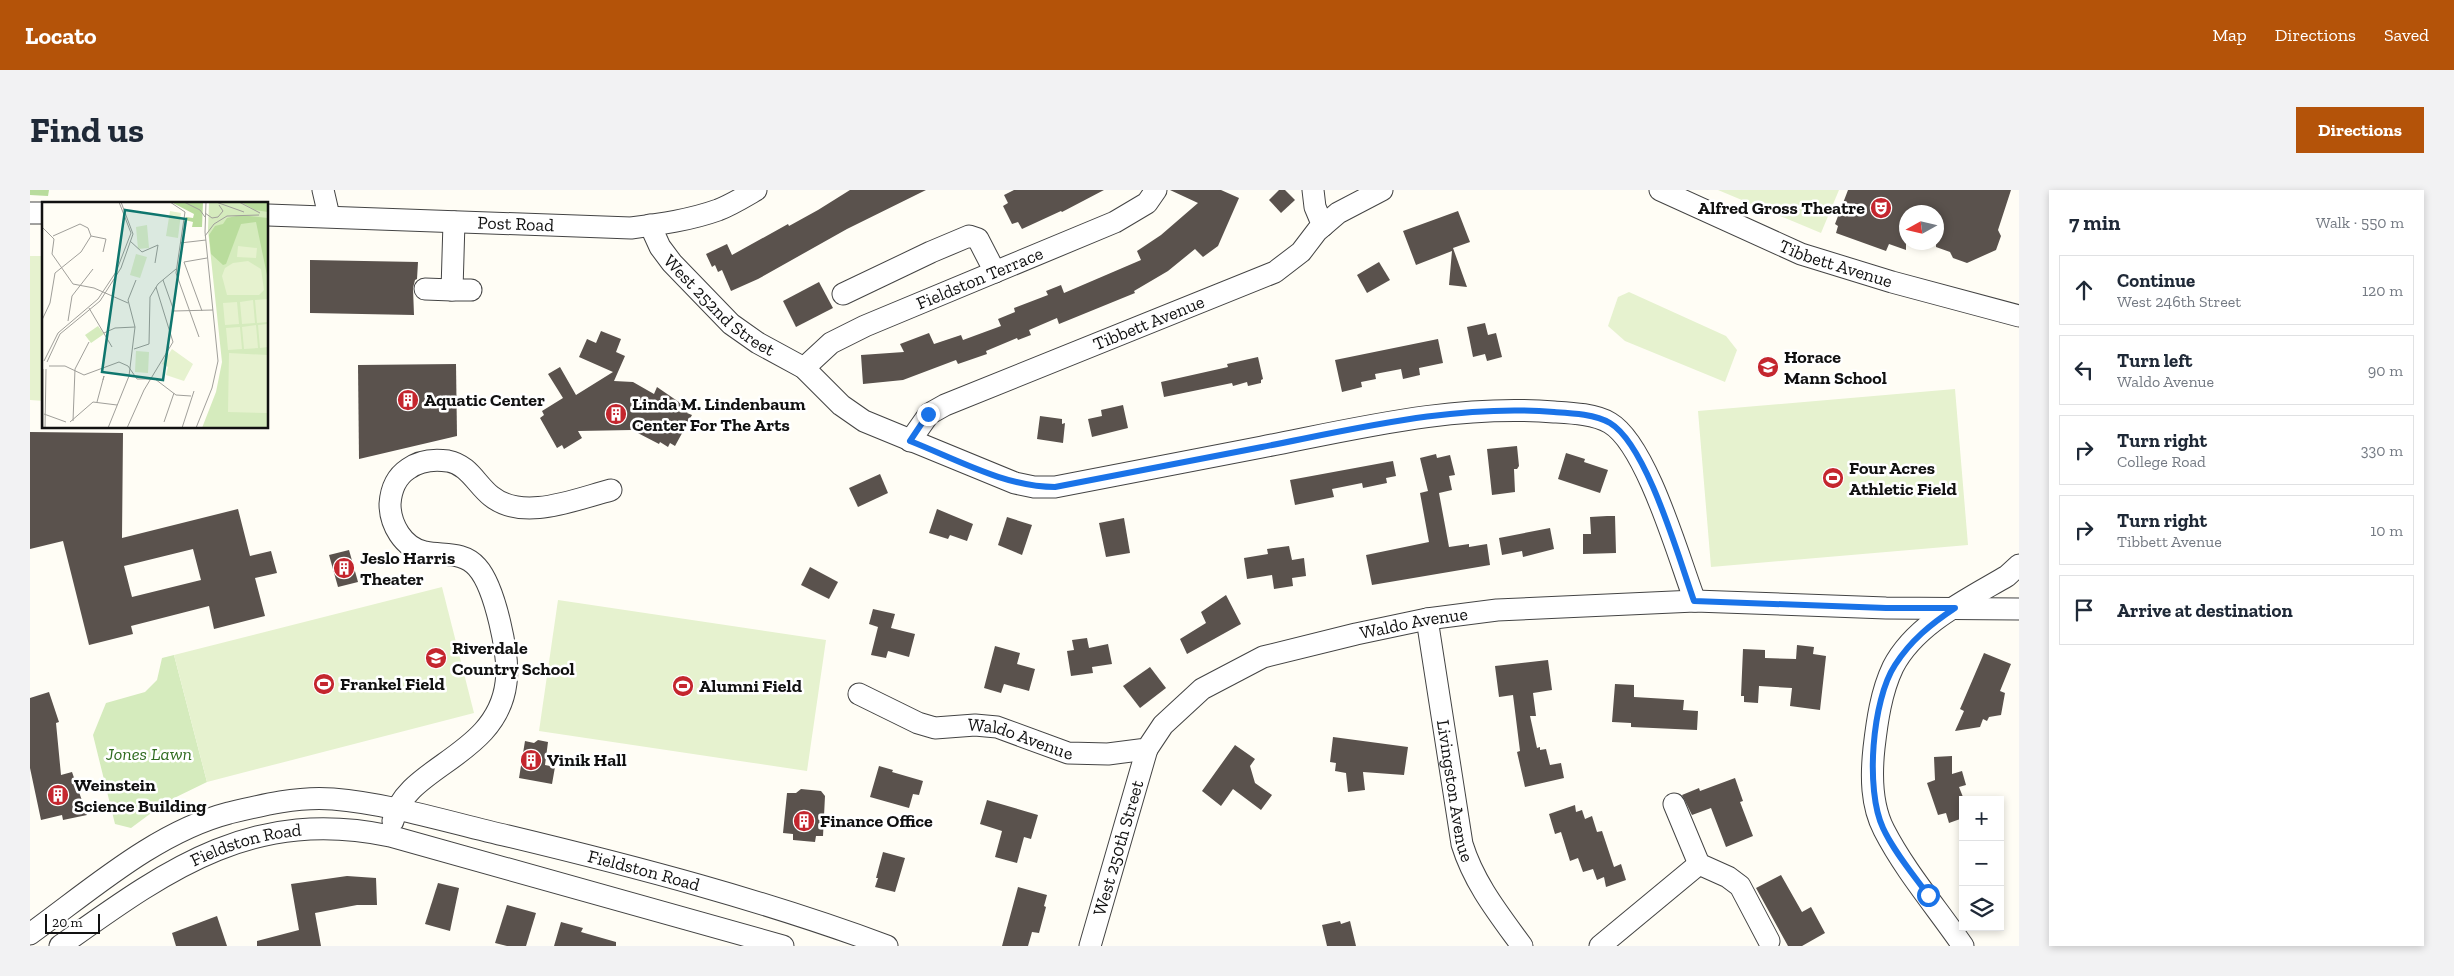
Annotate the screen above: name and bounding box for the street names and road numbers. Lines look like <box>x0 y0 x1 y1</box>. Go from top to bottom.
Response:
street label: Post Road <box>477 212 555 236</box>
street label: Tibbett Avenue <box>1776 235 1895 292</box>
street label: Fieldston Terrace <box>913 242 1046 314</box>
street label: West 252nd Street <box>659 250 779 361</box>
street label: Tibbett Avenue <box>1090 291 1208 355</box>
street label: Waldo Avenue <box>1358 603 1469 644</box>
street label: Waldo Avenue <box>967 713 1073 764</box>
street label: Livingston Avenue <box>1432 718 1478 865</box>
street label: West 250th Street <box>1088 777 1148 918</box>
street label: Fieldston Road <box>187 819 303 871</box>
street label: Fieldston Road <box>586 845 703 896</box>

